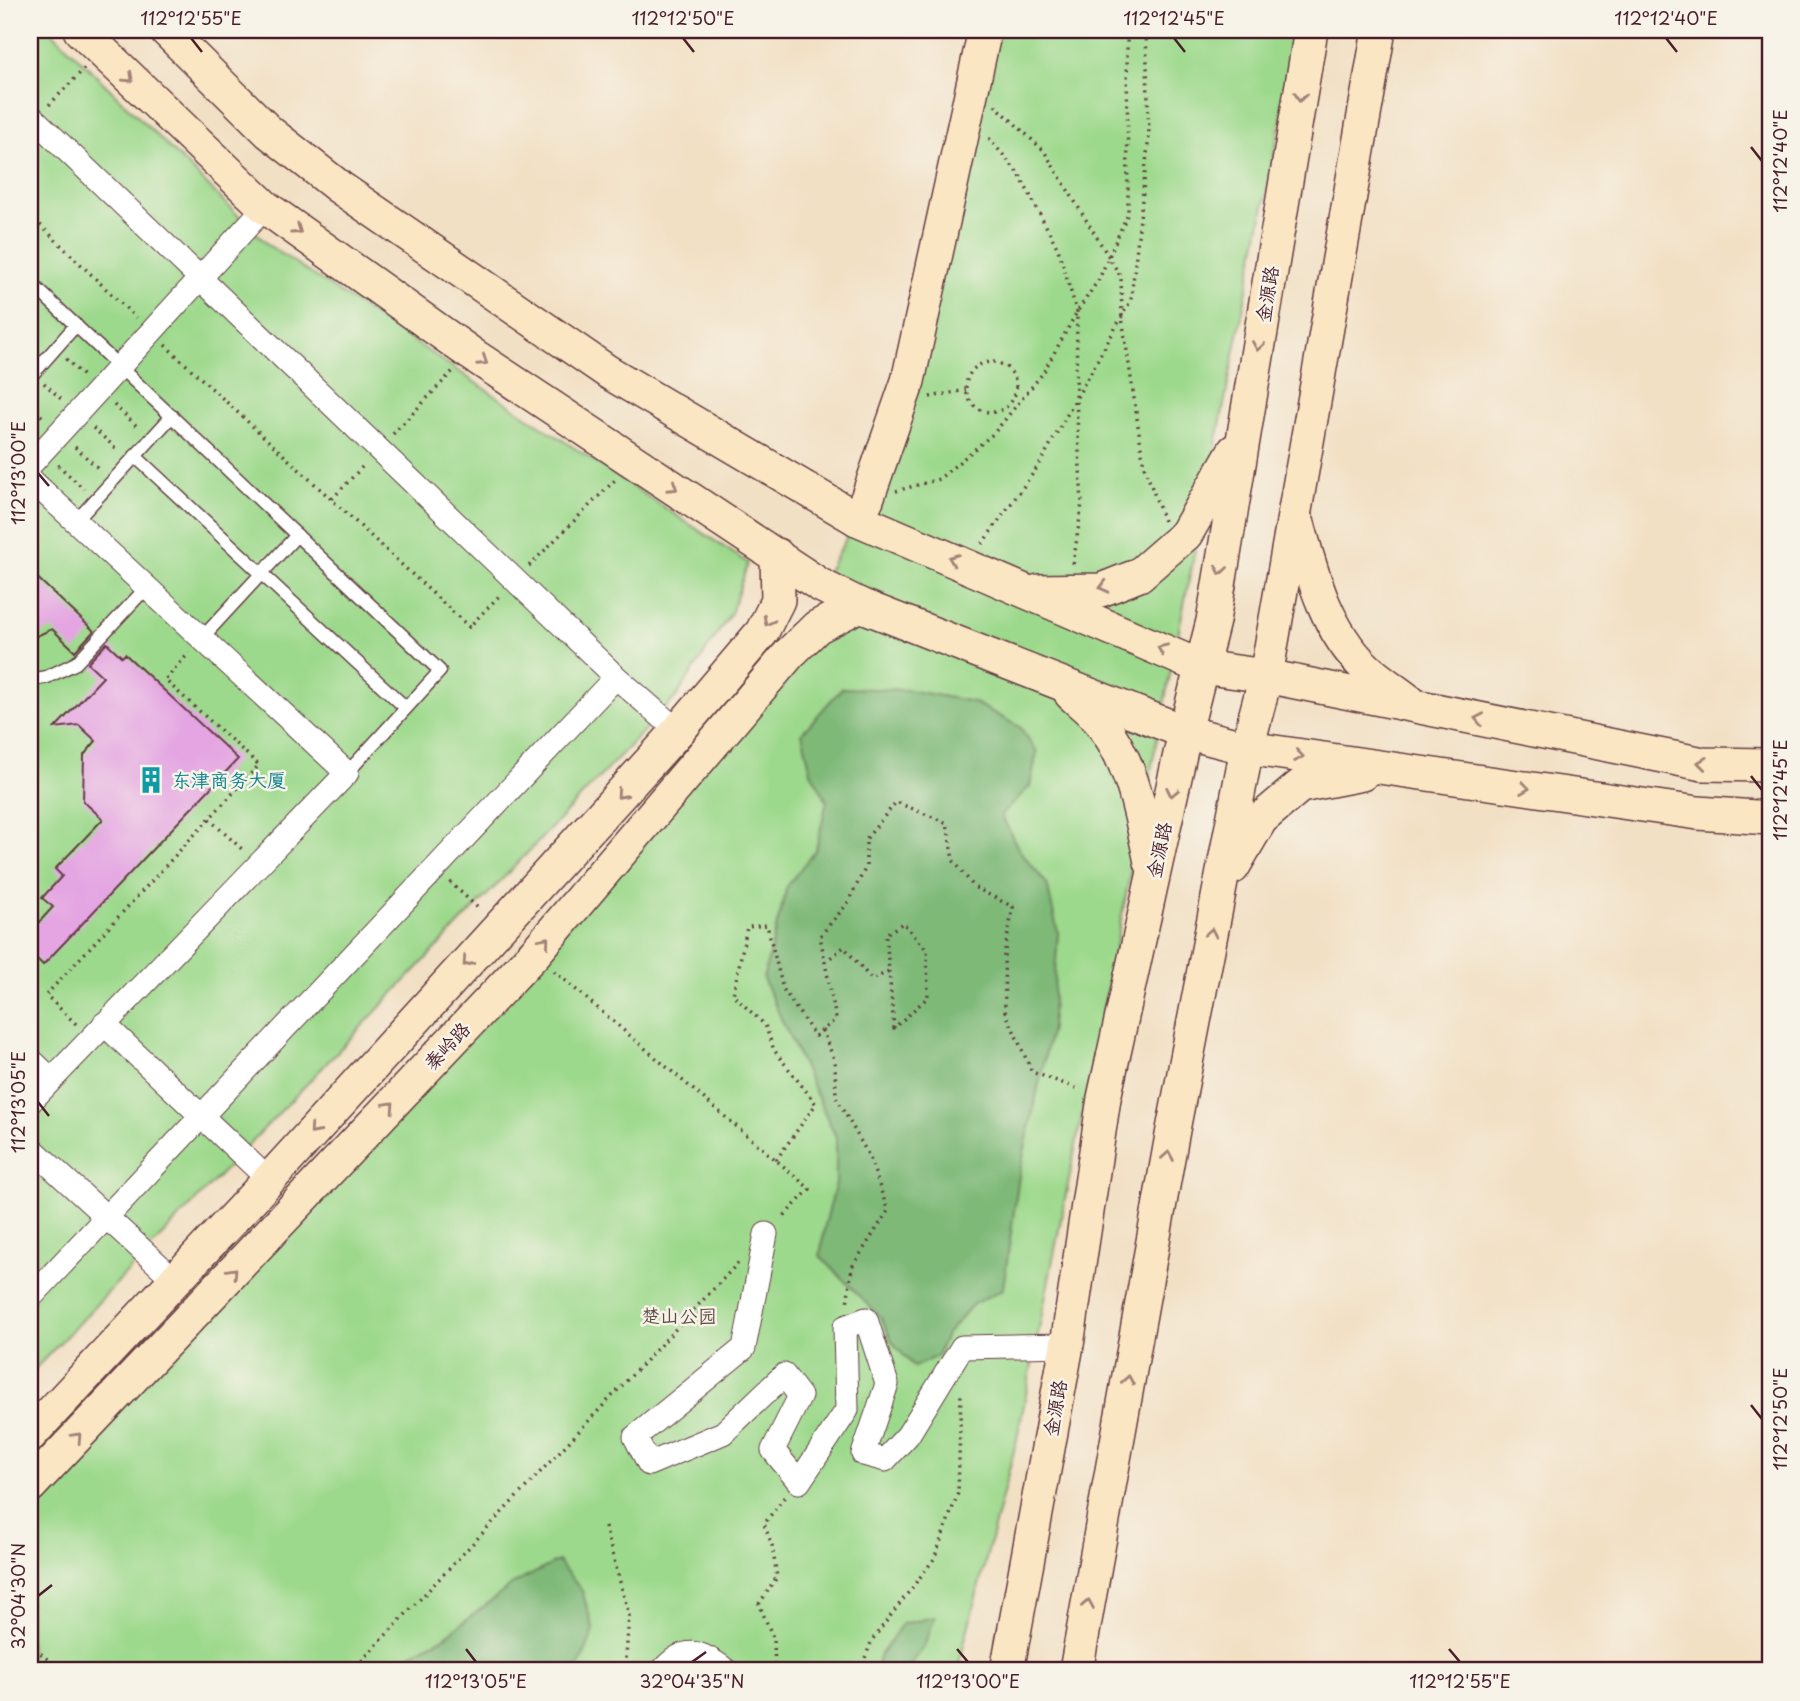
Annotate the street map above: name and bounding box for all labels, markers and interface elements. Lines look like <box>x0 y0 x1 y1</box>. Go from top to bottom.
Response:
text: 112°12'55"E <box>140 4 242 31</box>
text: 112°12'50"E <box>631 4 735 31</box>
text: 112°12'45"E <box>1123 4 1225 31</box>
text: 112°12'40"E <box>1614 4 1718 31</box>
one-way arrow <box>121 69 134 82</box>
one-way arrow <box>1293 91 1308 103</box>
text: 112°12'40"E <box>1766 109 1793 213</box>
one-way arrow <box>289 222 302 234</box>
street label: 金源路 <box>1248 263 1284 324</box>
one-way arrow <box>1251 340 1266 352</box>
one-way arrow <box>475 353 488 366</box>
text: 112°13'00"E <box>4 421 31 525</box>
one-way arrow <box>665 478 678 491</box>
one-way arrow <box>948 553 960 567</box>
one-way arrow <box>1214 564 1229 576</box>
one-way arrow <box>1098 579 1110 593</box>
one-way arrow <box>762 614 776 626</box>
one-way arrow <box>1157 644 1169 658</box>
one-way arrow <box>1473 713 1485 728</box>
text: 112°12'45"E <box>1766 739 1793 841</box>
one-way arrow <box>1294 748 1305 763</box>
one-way arrow <box>1696 755 1708 770</box>
building icon: 东津商务大厦 <box>136 765 166 795</box>
place label: 东津商务大厦 <box>172 765 286 793</box>
one-way arrow <box>1519 780 1530 795</box>
one-way arrow <box>616 786 629 799</box>
one-way arrow <box>1165 786 1180 798</box>
street label: 金源路 <box>1138 819 1178 881</box>
one-way arrow <box>1203 927 1218 939</box>
one-way arrow <box>537 936 549 949</box>
one-way arrow <box>463 954 476 967</box>
street label: 秦岭路 <box>417 1015 476 1076</box>
text: 112°13'05"E <box>4 1051 31 1153</box>
one-way arrow <box>381 1101 394 1114</box>
one-way arrow <box>310 1122 322 1135</box>
one-way arrow <box>1160 1150 1175 1162</box>
one-way arrow <box>225 1267 238 1280</box>
park label: 楚山公园 <box>641 1301 717 1329</box>
text: 112°12'50"E <box>1766 1367 1793 1471</box>
one-way arrow <box>1120 1374 1135 1386</box>
street label: 金源路 <box>1035 1377 1073 1438</box>
one-way arrow <box>68 1432 81 1445</box>
text: 32°04'30"N <box>4 1543 31 1649</box>
one-way arrow <box>1080 1598 1095 1610</box>
text: 112°13'05"E <box>425 1667 527 1694</box>
text: 32°04'35"N <box>640 1667 745 1694</box>
text: 112°13'00"E <box>916 1667 1020 1694</box>
text: 112°12'55"E <box>1409 1667 1511 1694</box>

